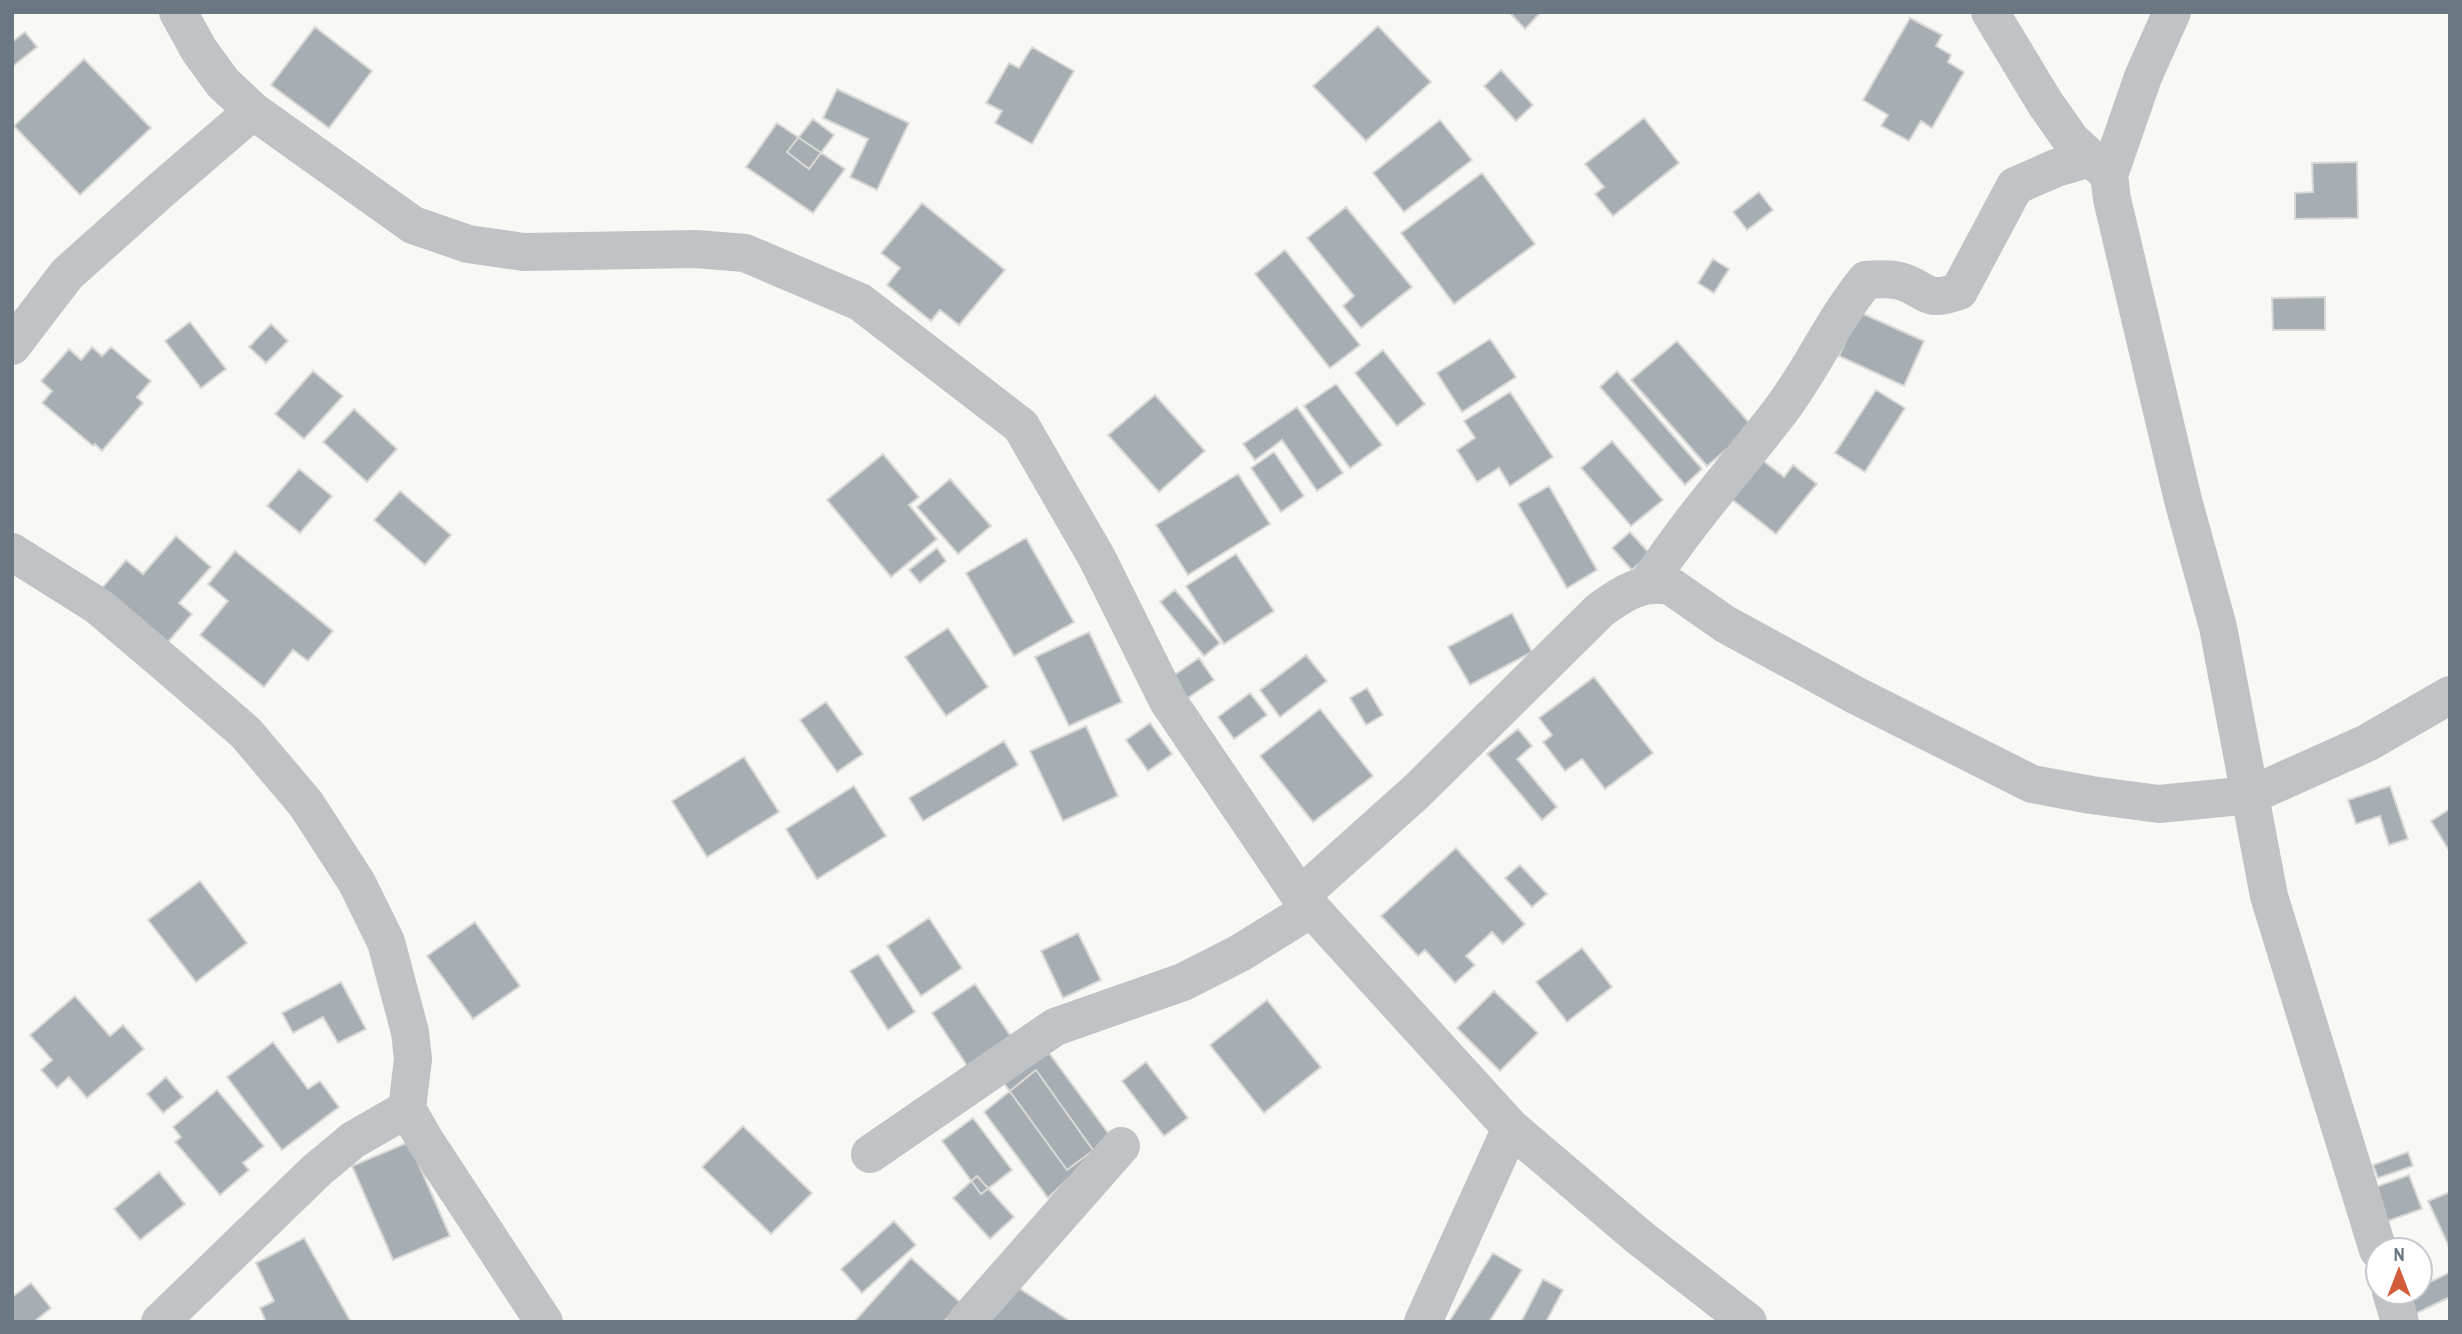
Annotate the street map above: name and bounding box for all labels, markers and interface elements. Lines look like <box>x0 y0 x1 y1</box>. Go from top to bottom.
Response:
north arrow <box>2364 1236 2434 1306</box>
text: N <box>2393 1241 2405 1267</box>

